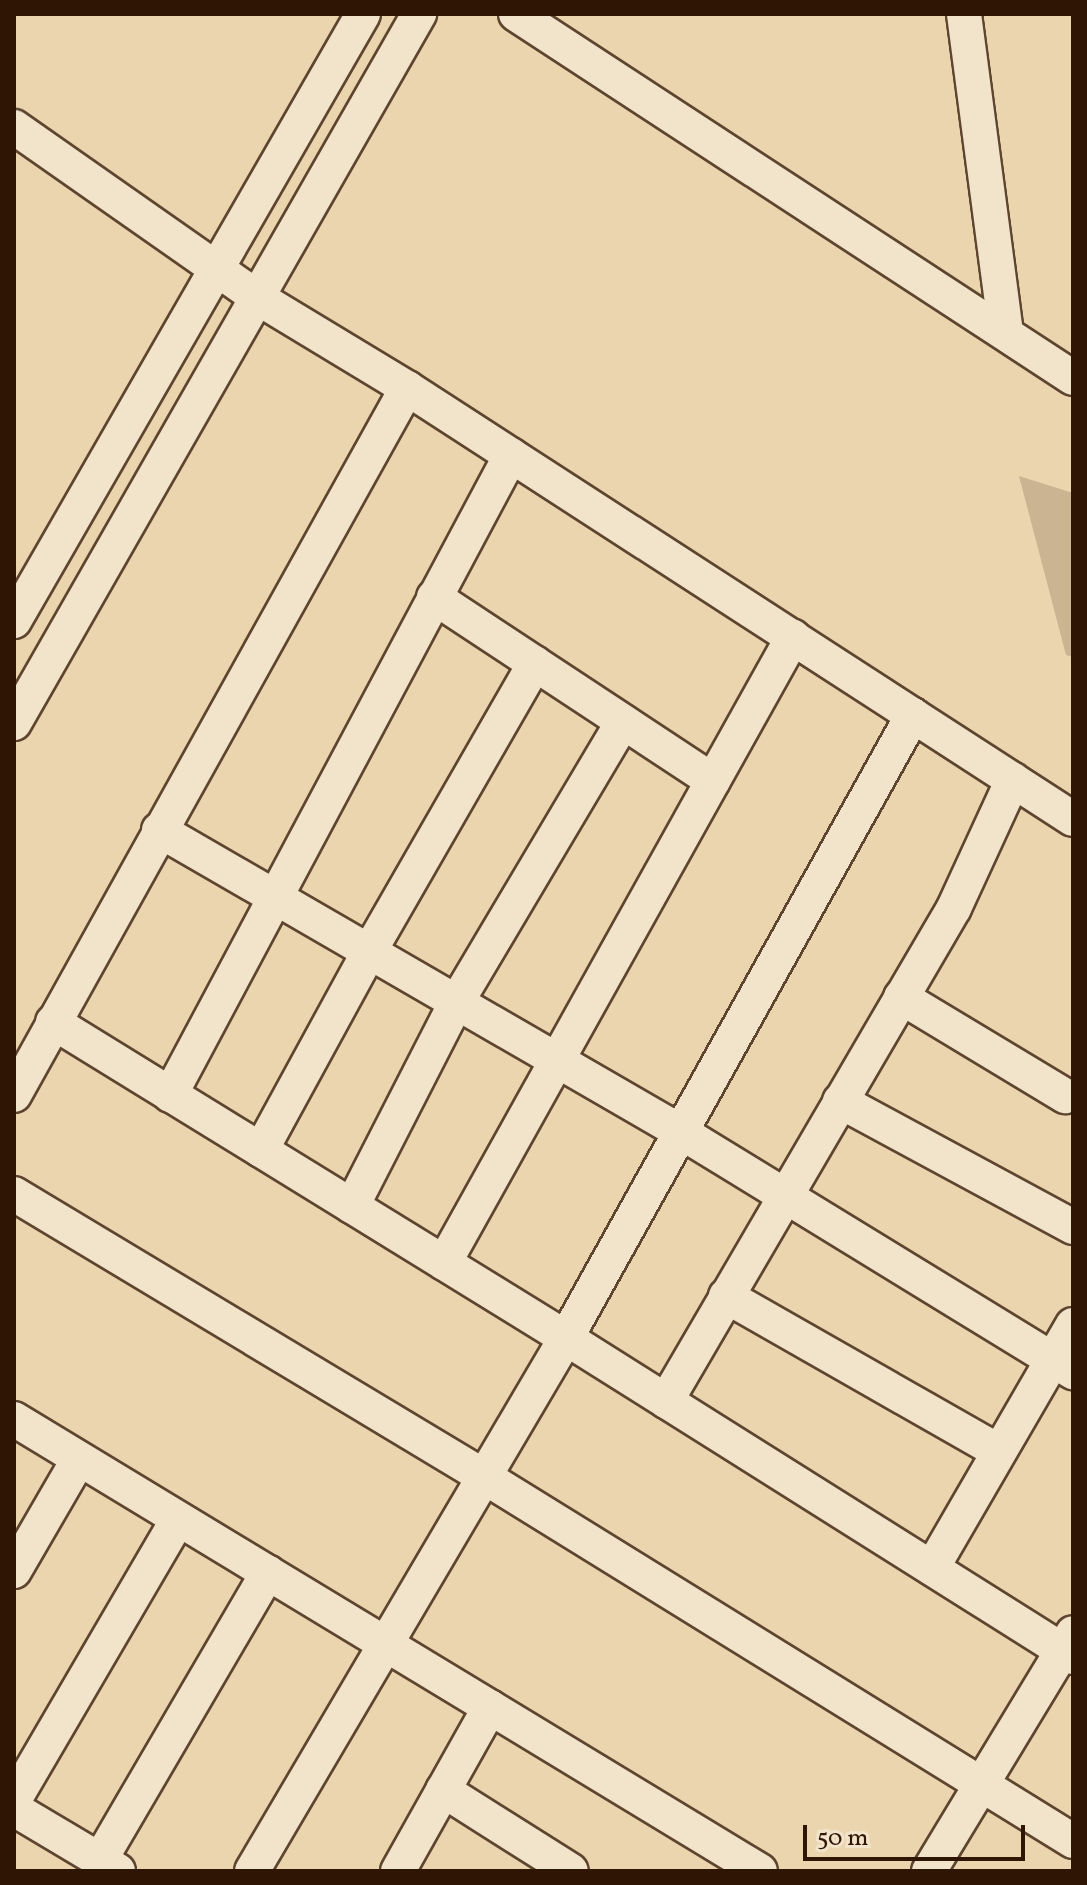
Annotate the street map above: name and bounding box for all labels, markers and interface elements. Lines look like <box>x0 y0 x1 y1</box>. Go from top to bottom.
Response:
scale bar <box>807 1809 1029 1859</box>
text: 50 m <box>817 1822 869 1856</box>

